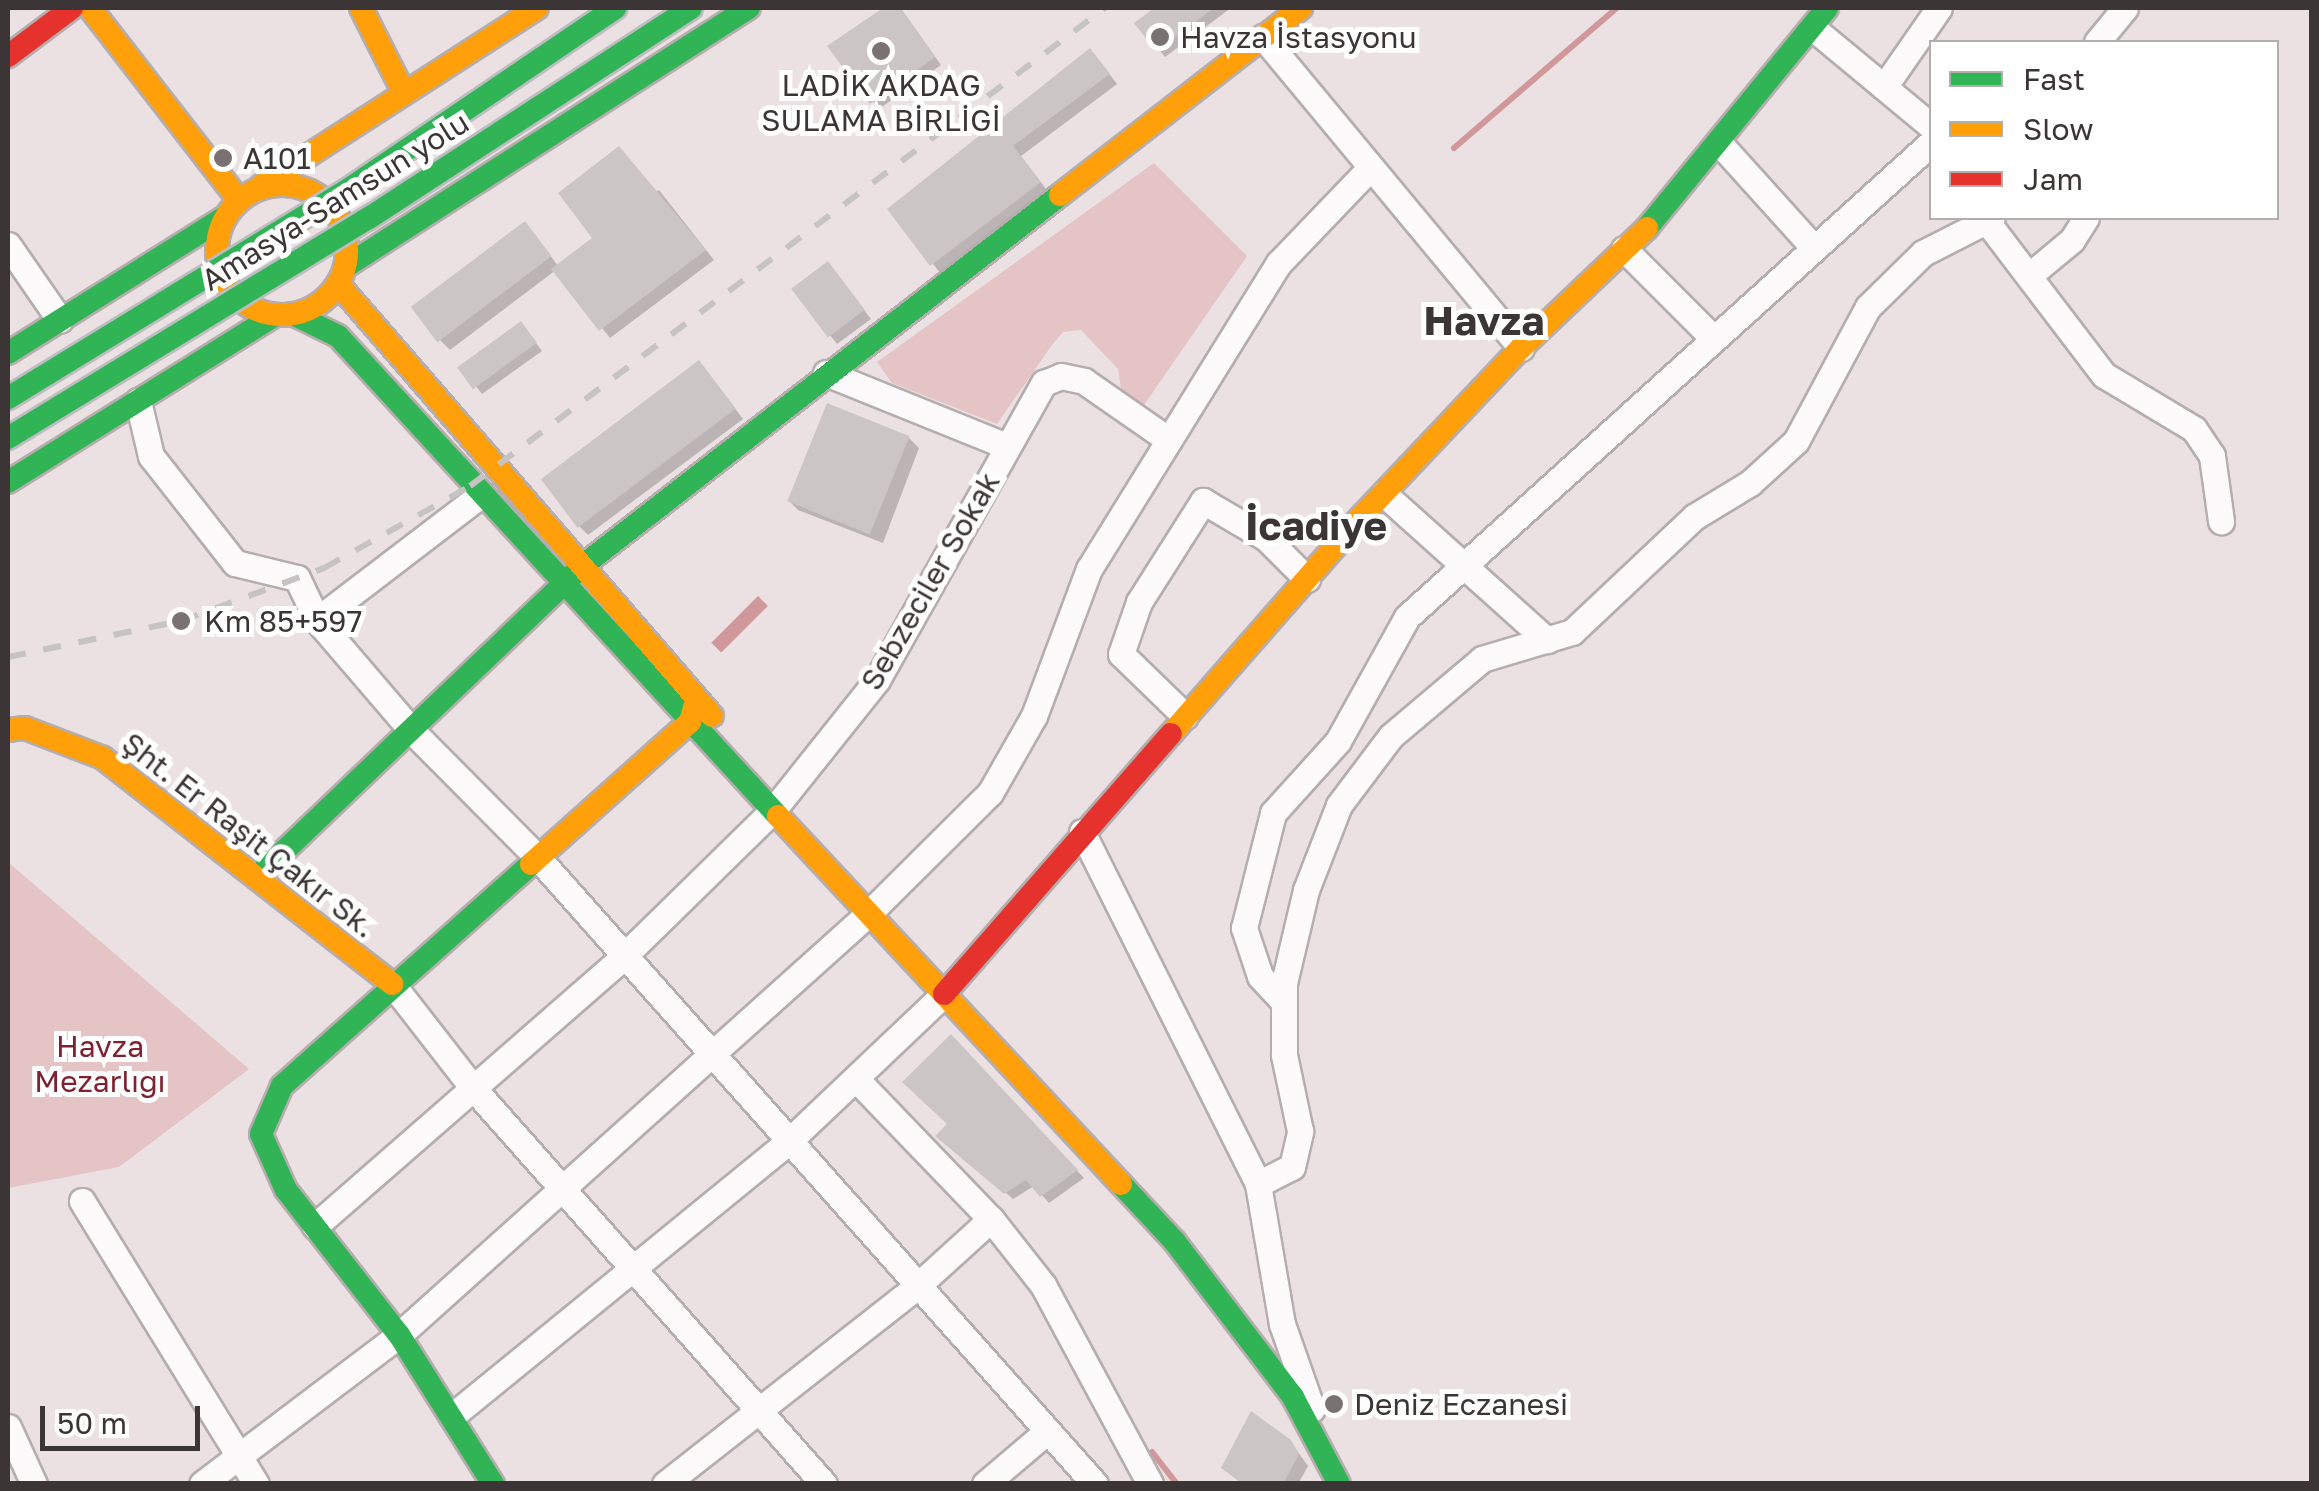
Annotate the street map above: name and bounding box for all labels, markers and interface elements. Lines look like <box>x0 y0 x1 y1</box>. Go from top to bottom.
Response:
place label: Havza İstasyonu <box>1180 19 1417 55</box>
marker: Havza İstasyonu <box>1149 26 1171 48</box>
marker: LADİK AKDAĞ SULAMA BİRLİĞİ <box>870 40 892 62</box>
legend <box>1929 40 2279 220</box>
text: Fast <box>2023 61 2085 97</box>
place label: LADİK AKDAĞ SULAMA BİRLİĞİ <box>761 67 1001 138</box>
street label: Amasya-Samsun yolu <box>195 104 475 298</box>
text: Slow <box>2023 111 2094 147</box>
place label: A101 <box>243 140 311 176</box>
marker: A101 <box>212 147 234 169</box>
text: Jam <box>2023 161 2083 197</box>
district label: Havza <box>1424 296 1544 344</box>
street label: Sebzeciler Sokak <box>853 466 1007 696</box>
district label: İcadiye <box>1245 501 1387 549</box>
place label: Km 85+597 <box>204 603 362 639</box>
marker: Km 85+597 <box>168 608 194 634</box>
street label: Şht. Er Raşit Çakır Sk. <box>115 725 383 945</box>
park label: Havza Mezarlığı <box>34 1028 166 1098</box>
scale bar <box>45 1386 205 1448</box>
place label: Deniz Eczanesi <box>1354 1386 1568 1422</box>
marker: Deniz Eczanesi <box>1323 1393 1345 1415</box>
text: 50 m <box>57 1405 127 1441</box>

